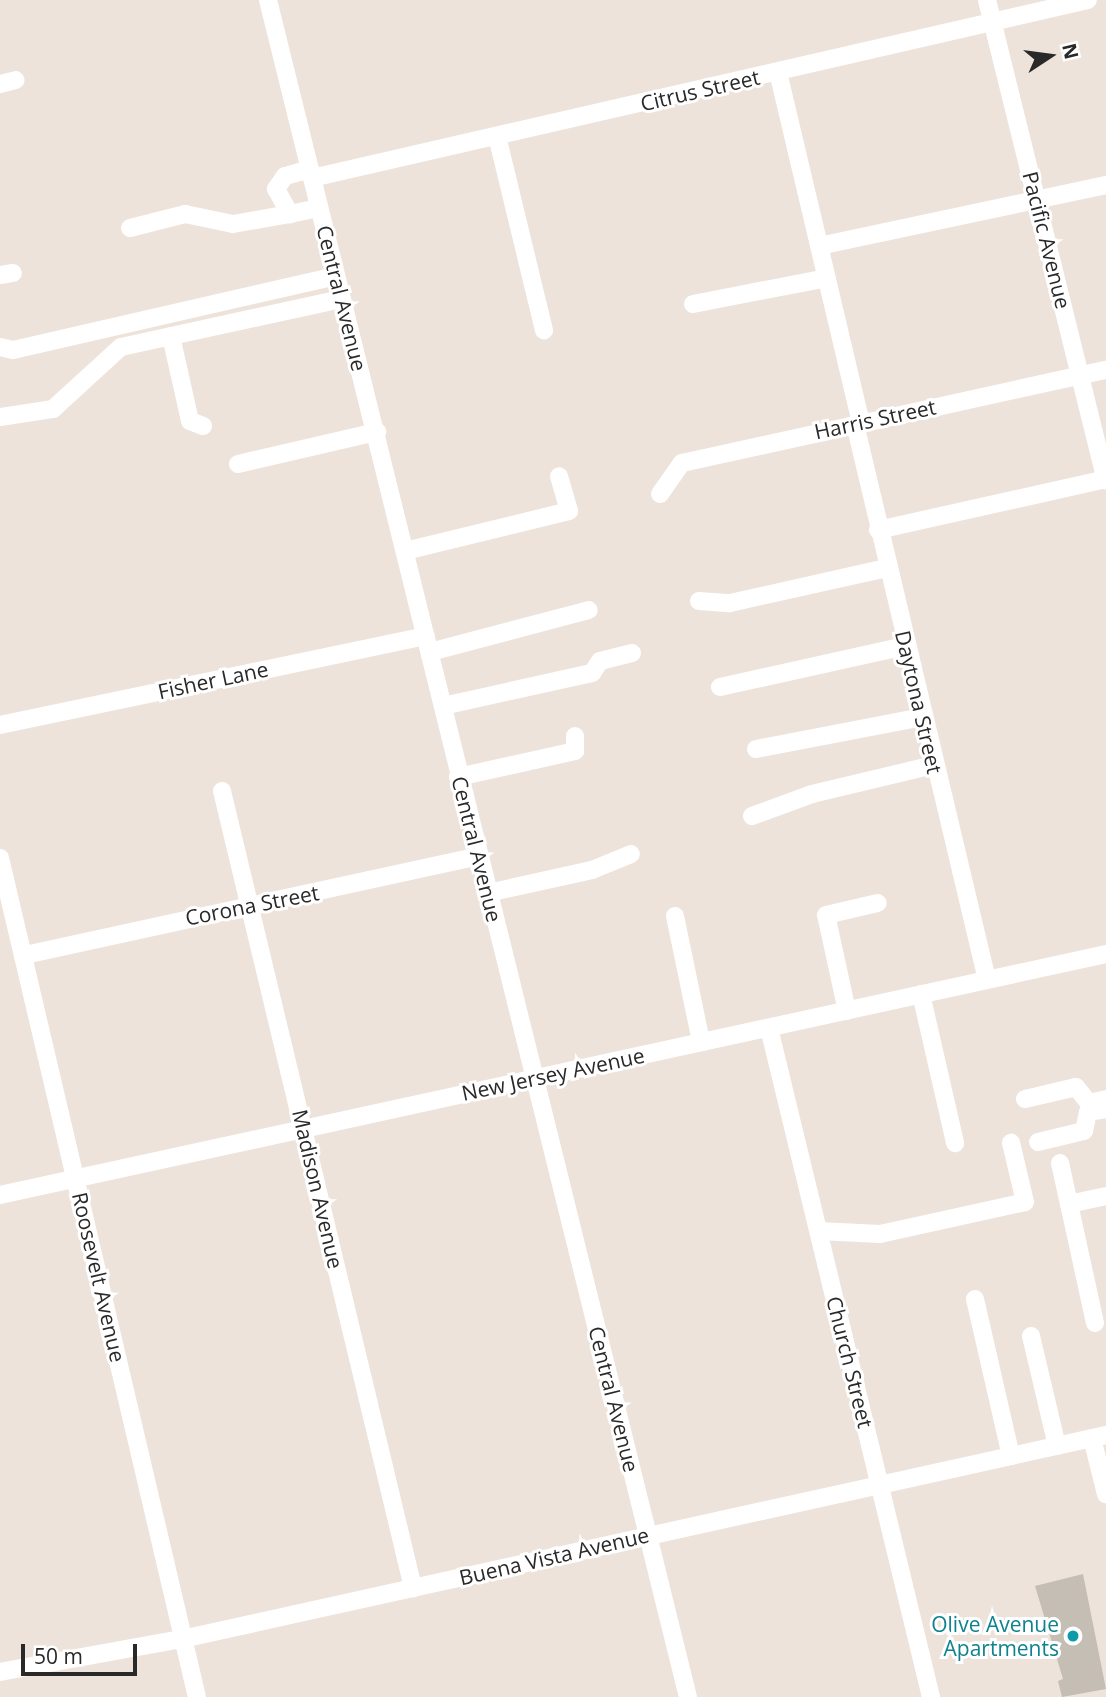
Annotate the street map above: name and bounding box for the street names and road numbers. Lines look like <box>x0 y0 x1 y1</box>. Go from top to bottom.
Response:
street label: Citrus Street <box>638 64 762 116</box>
street label: Pacific Avenue <box>1018 169 1076 311</box>
street label: Central Avenue <box>312 222 372 374</box>
street label: Harris Street <box>812 394 938 444</box>
street label: Daytona Street <box>890 628 948 776</box>
street label: Fisher Lane <box>156 656 270 704</box>
street label: Central Avenue <box>447 773 507 925</box>
street label: Corona Street <box>183 880 321 930</box>
street label: New Jersey Avenue <box>459 1042 647 1106</box>
street label: Madison Avenue <box>287 1107 349 1271</box>
street label: Roosevelt Avenue <box>67 1190 131 1364</box>
street label: Church Street <box>821 1294 879 1430</box>
street label: Central Avenue <box>584 1323 644 1475</box>
street label: Buena Vista Avenue <box>457 1522 651 1590</box>

